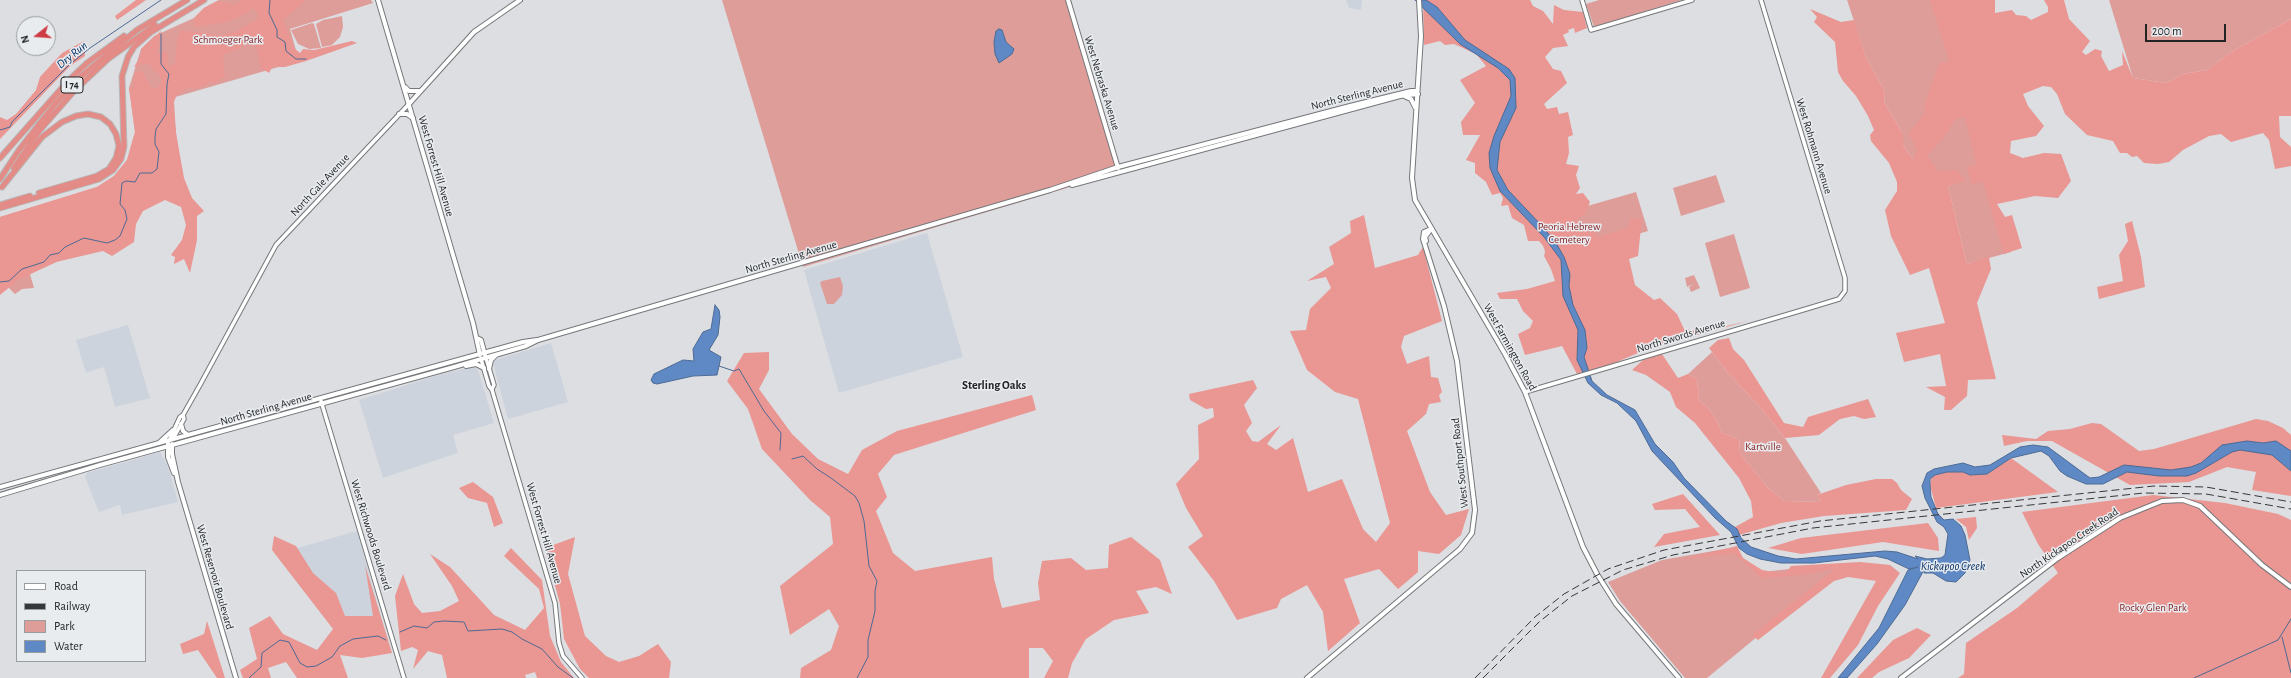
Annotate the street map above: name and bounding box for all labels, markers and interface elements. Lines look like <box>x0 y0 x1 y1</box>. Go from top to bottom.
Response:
north arrow <box>16 16 56 56</box>
scale bar <box>2147 16 2228 42</box>
text: 200 m <box>2152 25 2182 37</box>
park label: Schmoeger Park <box>194 33 262 47</box>
text: N <box>19 34 31 45</box>
street label: West Nebraska Avenue <box>1081 34 1123 132</box>
water label: Dry Run <box>54 38 90 72</box>
road number: I 74 <box>61 77 83 93</box>
street label: North Sterling Avenue <box>1309 77 1405 113</box>
street label: West Rohmann Avenue <box>1793 97 1835 195</box>
street label: West Forrest Hill Avenue <box>415 114 457 218</box>
street label: North Gale Avenue <box>288 151 352 219</box>
park label: Peoria Hebrew Cemetery <box>1538 220 1600 246</box>
street label: North Sterling Avenue <box>744 238 838 276</box>
street label: West Farmington Road <box>1481 301 1539 393</box>
street label: North Swords Avenue <box>1635 316 1727 356</box>
district label: Sterling Oaks <box>962 378 1026 392</box>
street label: North Sterling Avenue <box>219 390 313 428</box>
street label: West Southport Road <box>1449 417 1471 509</box>
park label: Kartville <box>1745 440 1781 454</box>
street label: West Richwoods Boulevard <box>348 478 394 592</box>
street label: West Forrest Hill Avenue <box>523 481 565 585</box>
street label: North Kickapoo Creek Road <box>2017 505 2121 581</box>
street label: West Reservoir Boulevard <box>194 523 236 631</box>
water label: Kickapoo Creek <box>1921 559 1985 573</box>
legend <box>16 570 146 662</box>
text: Road <box>54 580 78 592</box>
text: Railway <box>54 600 90 612</box>
park label: Rocky Glen Park <box>2119 601 2187 615</box>
text: Park <box>54 620 75 632</box>
text: Water <box>54 640 83 652</box>

